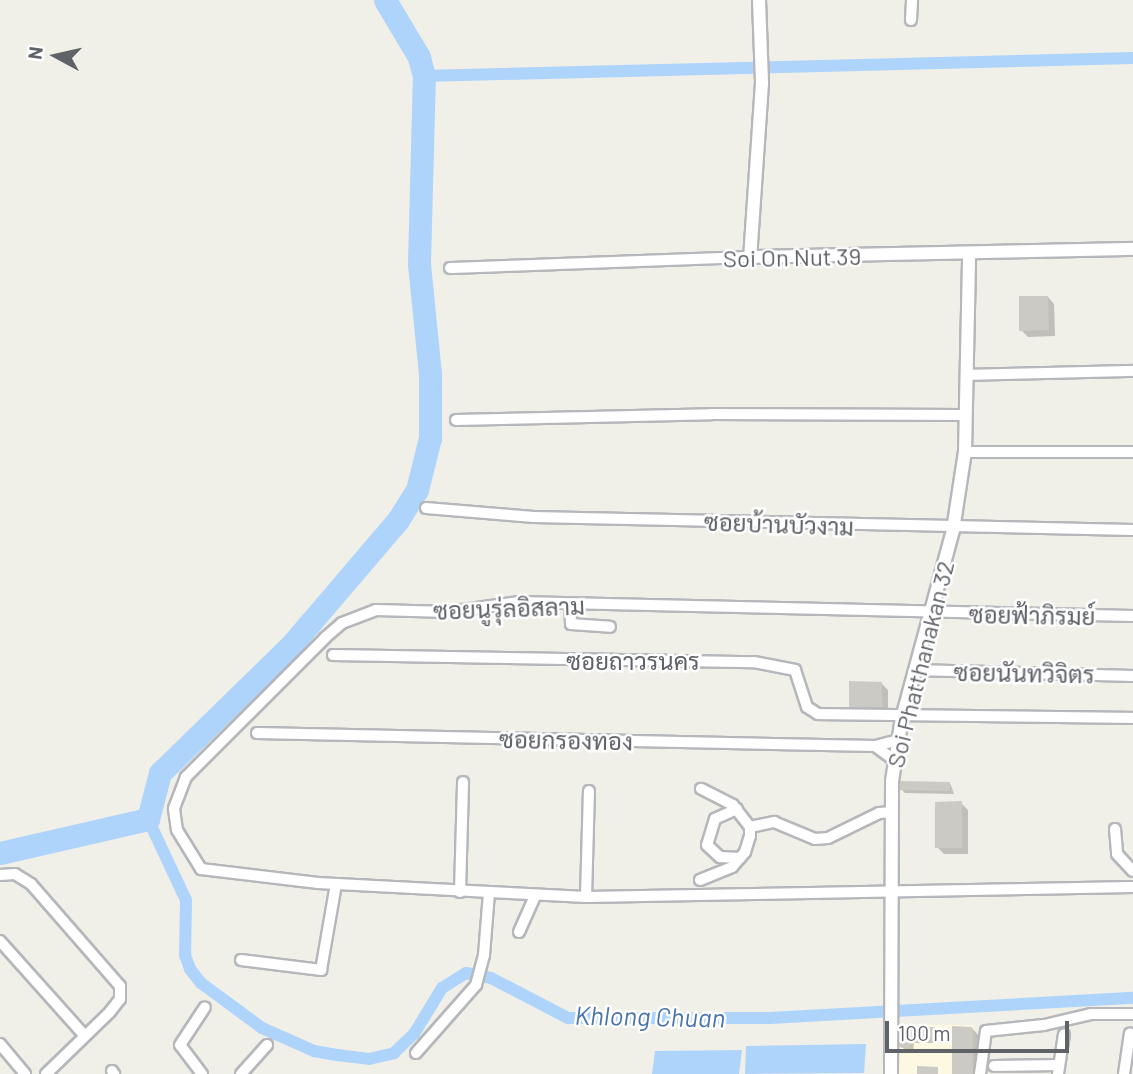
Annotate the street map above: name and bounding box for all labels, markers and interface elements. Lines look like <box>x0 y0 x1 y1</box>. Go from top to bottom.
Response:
north arrow <box>21 21 91 91</box>
text: N <box>22 45 47 61</box>
street label: Soi On Nut 39 <box>723 241 861 273</box>
street label: ซอยบ้านบัวงาม <box>704 507 854 541</box>
street label: Soi Phatthanakan 32 <box>880 558 960 770</box>
street label: ซอยนูรุ่ลอิสลาม <box>433 591 585 625</box>
street label: ซอยฟ้าภิรมย์ <box>969 599 1095 631</box>
street label: ซอยถาวรนคร <box>566 647 700 675</box>
street label: ซอยนันทวิจิตร <box>953 657 1095 689</box>
street label: ซอยกรองทอง <box>499 724 633 756</box>
water label: Khlong Chuan <box>575 999 725 1033</box>
scale bar <box>888 1007 1072 1052</box>
text: 100 m <box>898 1020 951 1045</box>

